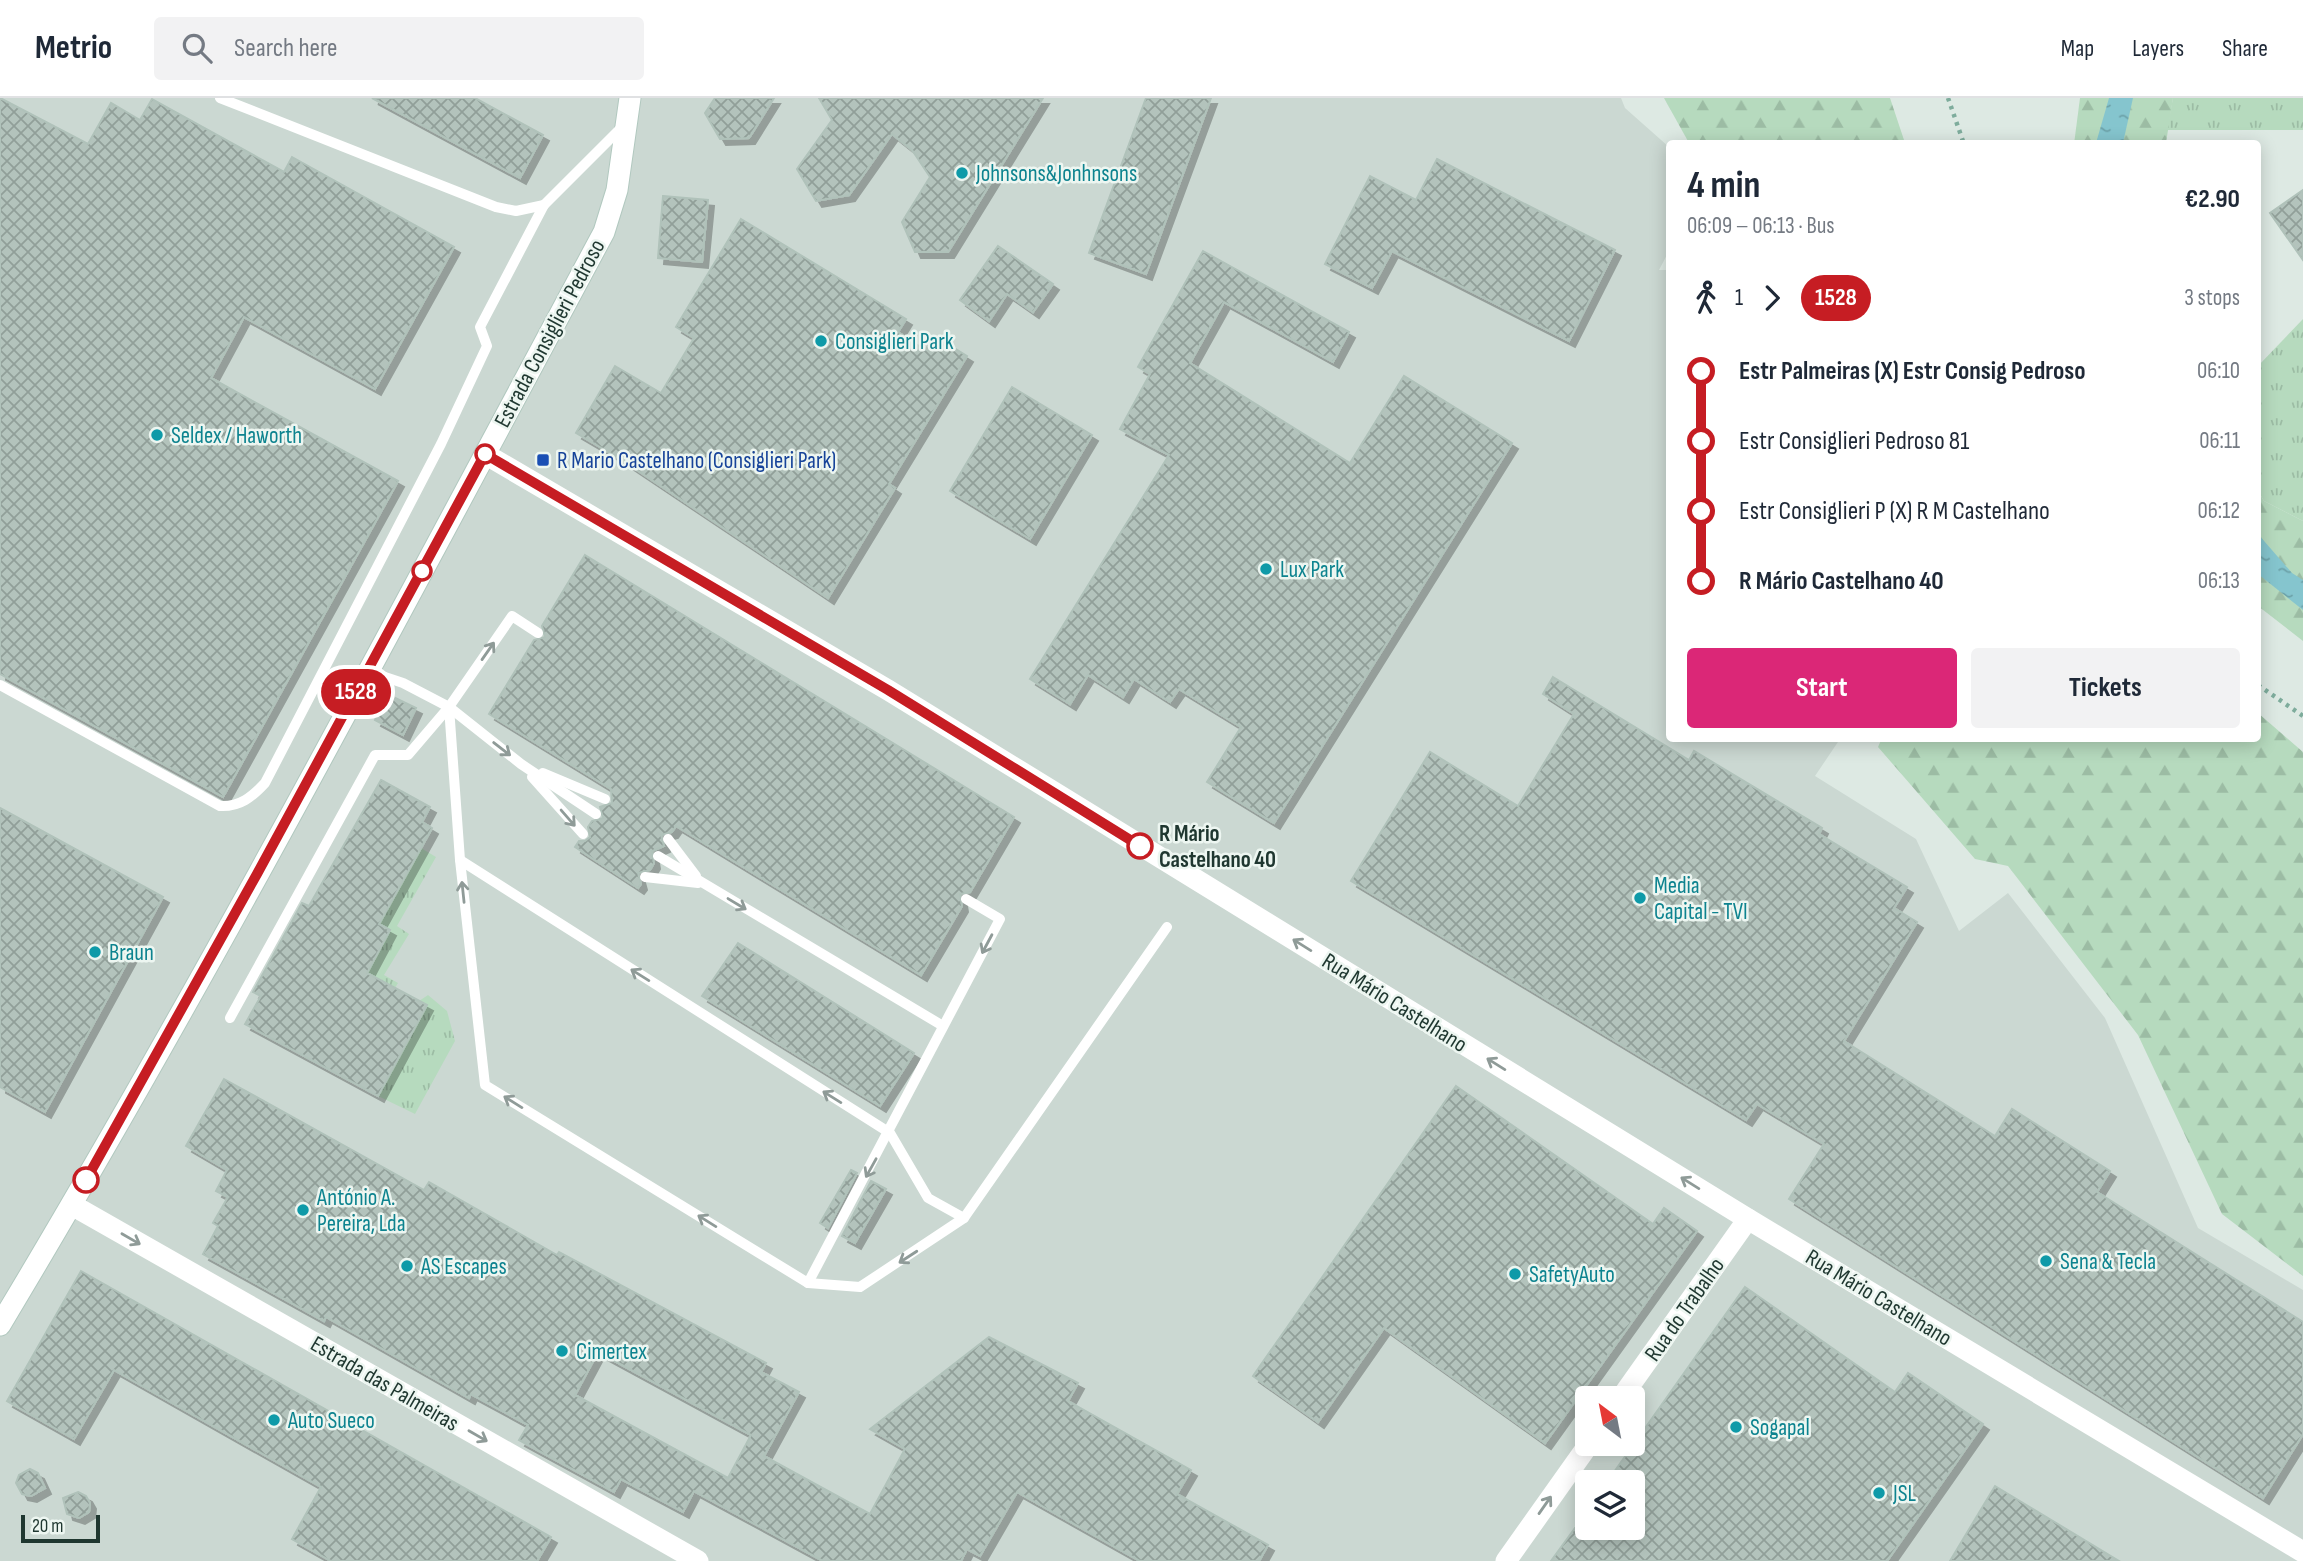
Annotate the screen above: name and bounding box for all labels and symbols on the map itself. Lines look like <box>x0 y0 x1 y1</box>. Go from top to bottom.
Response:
place label: Johnsons&Jonhnsons <box>975 160 1137 188</box>
marker: Johnsons&Jonhnsons <box>954 165 970 181</box>
street label: Estrada Consiglieri Pedroso <box>488 235 611 432</box>
place label: Consiglieri Park <box>835 328 954 356</box>
marker: Consiglieri Park <box>813 333 829 349</box>
place label: Seldex / Haworth <box>171 422 302 450</box>
marker: Seldex / Haworth <box>149 427 165 443</box>
unlabelled marker <box>475 444 495 464</box>
place label: R Mario Castelhano (Consiglieri Park) <box>557 447 836 475</box>
marker: R Mario Castelhano (Consiglieri Park) <box>535 452 551 468</box>
place label: Lux Park <box>1280 556 1344 584</box>
unlabelled marker <box>412 561 432 581</box>
marker: Lux Park <box>1258 561 1274 577</box>
one-way arrow <box>481 642 495 661</box>
line badge: 1528 <box>307 669 405 715</box>
one-way arrow <box>493 742 511 757</box>
one-way arrow <box>560 808 576 826</box>
place label: R Mário Castelhano 40 <box>1159 820 1276 874</box>
marker: R Mário Castelhano 40 <box>1127 833 1153 859</box>
place label: Media Capital - TVI <box>1654 872 1748 926</box>
one-way arrow <box>456 881 469 904</box>
marker: Media Capital - TVI <box>1632 890 1648 906</box>
one-way arrow <box>727 898 747 912</box>
one-way arrow <box>980 934 994 954</box>
one-way arrow <box>1293 938 1313 952</box>
place label: Braun <box>109 939 154 967</box>
marker: Braun <box>87 944 103 960</box>
street label: Rua Mário Castelhano <box>1317 947 1472 1059</box>
one-way arrow <box>631 967 650 982</box>
one-way arrow <box>1486 1057 1506 1071</box>
one-way arrow <box>823 1089 842 1104</box>
one-way arrow <box>504 1095 523 1110</box>
one-way arrow <box>864 1157 877 1178</box>
unlabelled marker <box>73 1167 99 1193</box>
one-way arrow <box>1680 1176 1700 1190</box>
place label: António A. Pereira, Lda <box>316 1184 406 1238</box>
marker: António A. Pereira, Lda <box>295 1202 311 1218</box>
one-way arrow <box>698 1214 717 1229</box>
one-way arrow <box>121 1232 141 1246</box>
street label: Rua Mário Castelhano <box>1800 1243 1957 1353</box>
place label: Sena & Tecla <box>2060 1248 2156 1276</box>
one-way arrow <box>899 1249 918 1264</box>
street label: Rua do Trabalho <box>1639 1252 1731 1367</box>
place label: AS Escapes <box>420 1253 507 1281</box>
marker: Sena & Tecla <box>2038 1253 2054 1269</box>
marker: AS Escapes <box>399 1258 415 1274</box>
place label: SafetyAuto <box>1529 1261 1615 1289</box>
marker: SafetyAuto <box>1507 1266 1523 1282</box>
street label: Estrada das Palmeiras <box>305 1330 464 1438</box>
place label: Cimertex <box>576 1338 647 1366</box>
marker: Cimertex <box>554 1343 570 1359</box>
north arrow <box>1575 1386 1645 1456</box>
place label: Auto Sueco <box>287 1407 375 1435</box>
marker: Auto Sueco <box>266 1412 282 1428</box>
place label: Sogapal <box>1750 1414 1810 1442</box>
marker: Sogapal <box>1728 1419 1744 1435</box>
one-way arrow <box>468 1429 488 1443</box>
place label: JSL <box>1892 1480 1917 1508</box>
marker: JSL <box>1871 1485 1887 1501</box>
one-way arrow <box>1538 1496 1552 1515</box>
scale bar <box>21 1512 100 1544</box>

